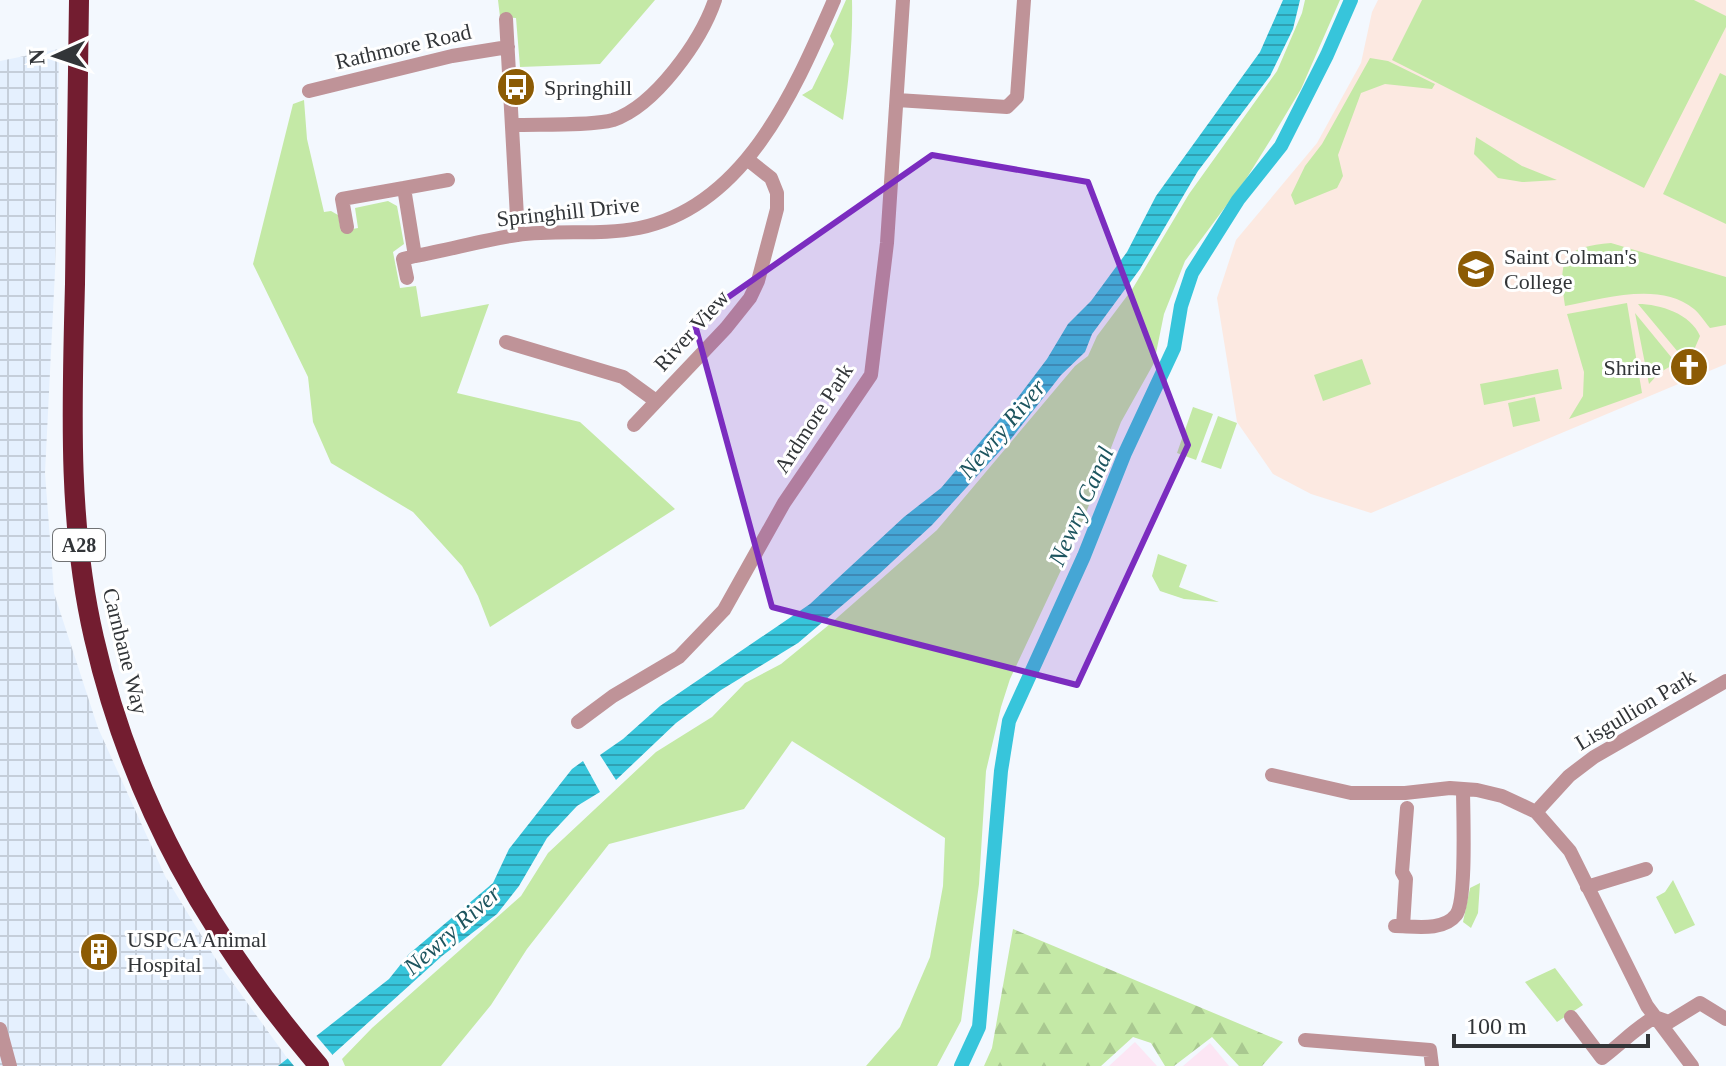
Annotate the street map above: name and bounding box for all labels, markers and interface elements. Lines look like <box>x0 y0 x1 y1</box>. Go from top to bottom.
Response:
north arrow <box>16 16 96 96</box>
street label: Rathmore Road <box>333 19 473 74</box>
text: N <box>24 48 49 66</box>
bus stop icon: Springhill <box>495 66 537 108</box>
place label: Springhill <box>544 75 632 100</box>
street label: Springhill Drive <box>495 192 641 231</box>
place label: Saint Colman's College <box>1504 244 1637 294</box>
school or university icon: Saint Colman's College <box>1455 248 1497 290</box>
street label: River View <box>649 285 734 376</box>
church icon: Shrine <box>1668 346 1710 388</box>
place label: Shrine <box>1604 355 1661 380</box>
street label: Ardmore Park <box>769 359 858 478</box>
water label: Newry River <box>953 374 1051 484</box>
water label: Newry Canal <box>1043 442 1119 570</box>
road number: A28 <box>53 529 105 561</box>
street label: Carnbane Way <box>98 585 153 717</box>
street label: Lisgullion Park <box>1570 664 1700 755</box>
water label: Newry River <box>398 880 506 981</box>
place label: USPCA Animal Hospital <box>127 927 267 977</box>
building icon: USPCA Animal Hospital <box>78 931 120 973</box>
scale bar <box>1454 998 1648 1048</box>
text: 100 m <box>1466 1013 1527 1039</box>

